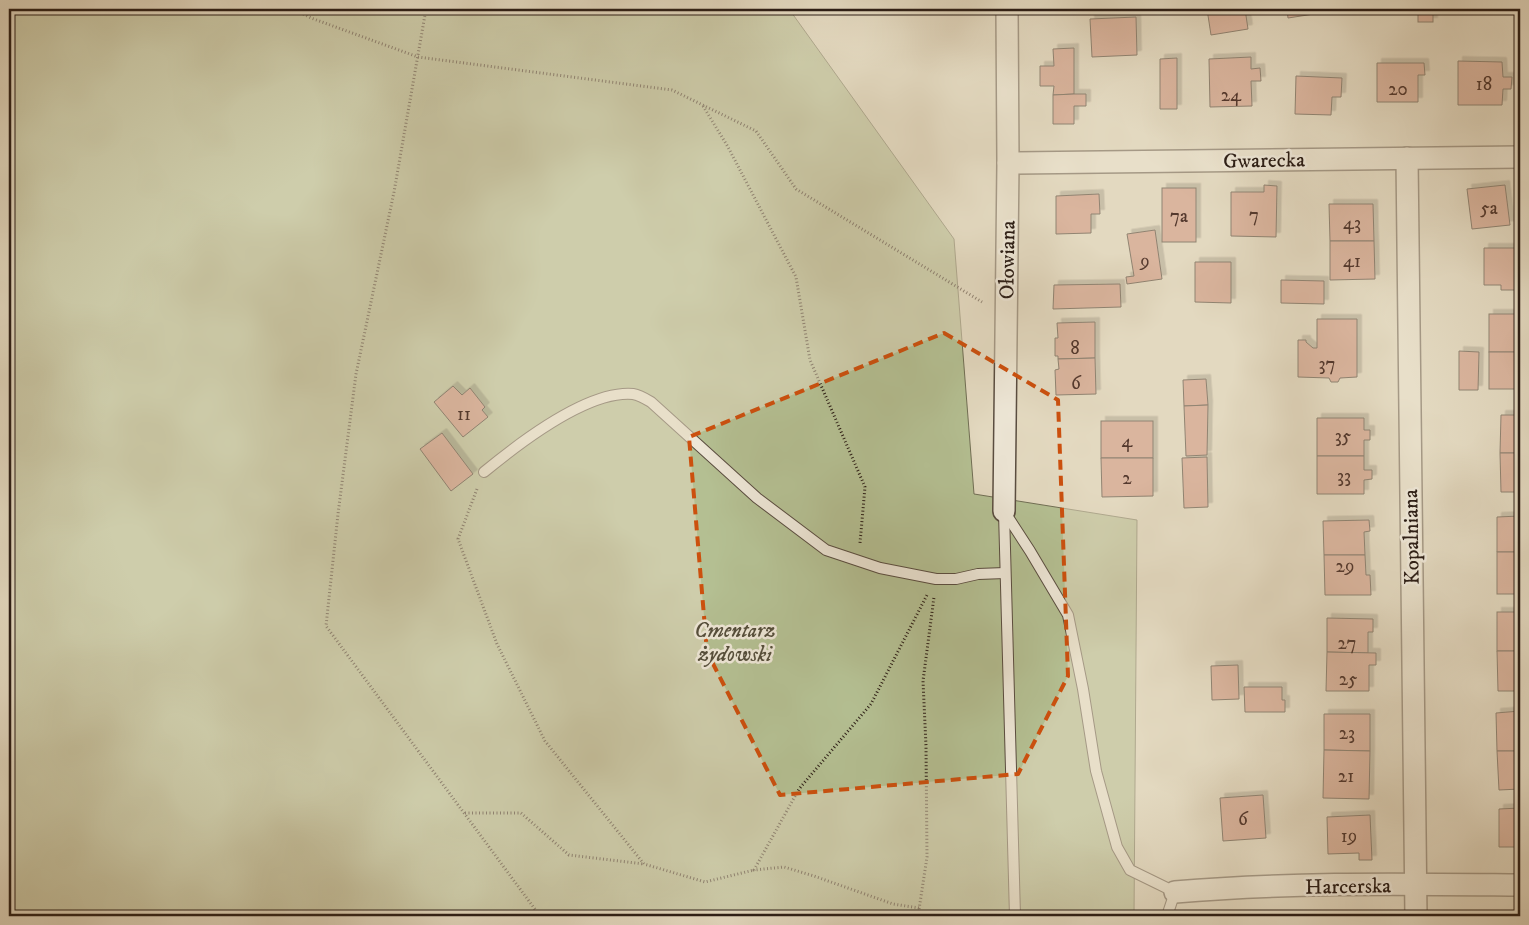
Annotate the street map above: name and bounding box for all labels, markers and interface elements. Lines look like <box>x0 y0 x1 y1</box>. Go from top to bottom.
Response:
house number: 18 <box>1476 73 1492 96</box>
house number: 20 <box>1388 78 1408 101</box>
house number: 24 <box>1221 84 1242 107</box>
street label: Gwarecka <box>1223 147 1305 175</box>
house number: 5a <box>1480 197 1498 220</box>
house number: 7 <box>1249 204 1259 227</box>
house number: 7a <box>1170 205 1188 228</box>
house number: 43 <box>1343 212 1361 235</box>
street label: Ołowiana <box>994 220 1022 300</box>
house number: 9 <box>1139 250 1150 273</box>
house number: 41 <box>1343 250 1361 273</box>
house number: 8 <box>1070 337 1080 360</box>
house number: 37 <box>1318 353 1336 376</box>
house number: 6 <box>1071 372 1082 395</box>
house number: 11 <box>457 403 471 426</box>
house number: 35 <box>1335 425 1352 448</box>
house number: 4 <box>1122 430 1134 453</box>
house number: 33 <box>1337 465 1351 488</box>
house number: 2 <box>1122 467 1132 490</box>
street label: Kopalniana <box>1398 489 1426 585</box>
house number: 29 <box>1336 555 1354 578</box>
park label: Cmentarz żydowski <box>694 618 776 668</box>
house number: 27 <box>1338 632 1356 655</box>
house number: 25 <box>1339 668 1358 691</box>
house number: 23 <box>1339 722 1355 745</box>
house number: 21 <box>1338 765 1354 788</box>
house number: 6 <box>1238 808 1249 831</box>
house number: 19 <box>1341 825 1357 848</box>
street label: Harcerska <box>1305 873 1391 901</box>

